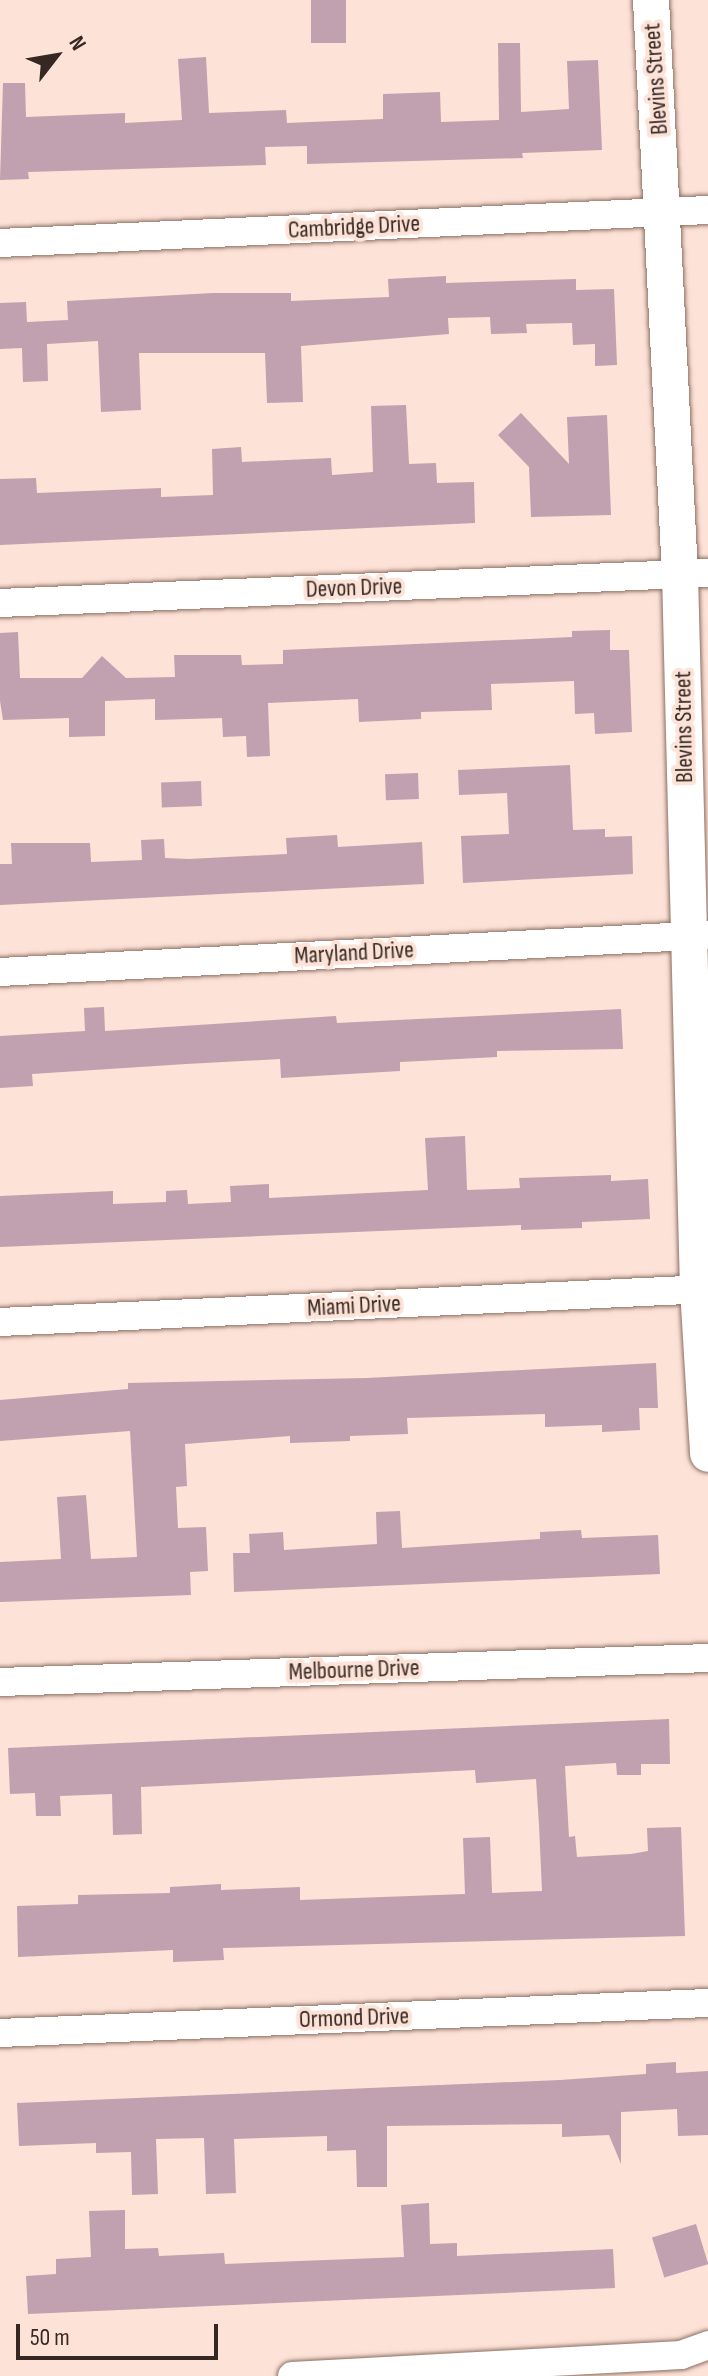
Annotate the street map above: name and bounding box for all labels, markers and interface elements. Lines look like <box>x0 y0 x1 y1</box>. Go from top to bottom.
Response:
north arrow <box>16 16 96 96</box>
street label: Blevins Street <box>638 22 674 136</box>
text: N <box>62 31 92 55</box>
street label: Cambridge Drive <box>287 209 421 245</box>
street label: Devon Drive <box>305 572 403 604</box>
street label: Blevins Street <box>669 671 699 783</box>
street label: Maryland Drive <box>294 935 414 971</box>
street label: Miami Drive <box>307 1289 401 1323</box>
street label: Melbourne Drive <box>288 1653 420 1687</box>
street label: Ormond Drive <box>298 2002 410 2034</box>
scale bar <box>20 2308 222 2358</box>
text: 50 m <box>30 2323 70 2352</box>

